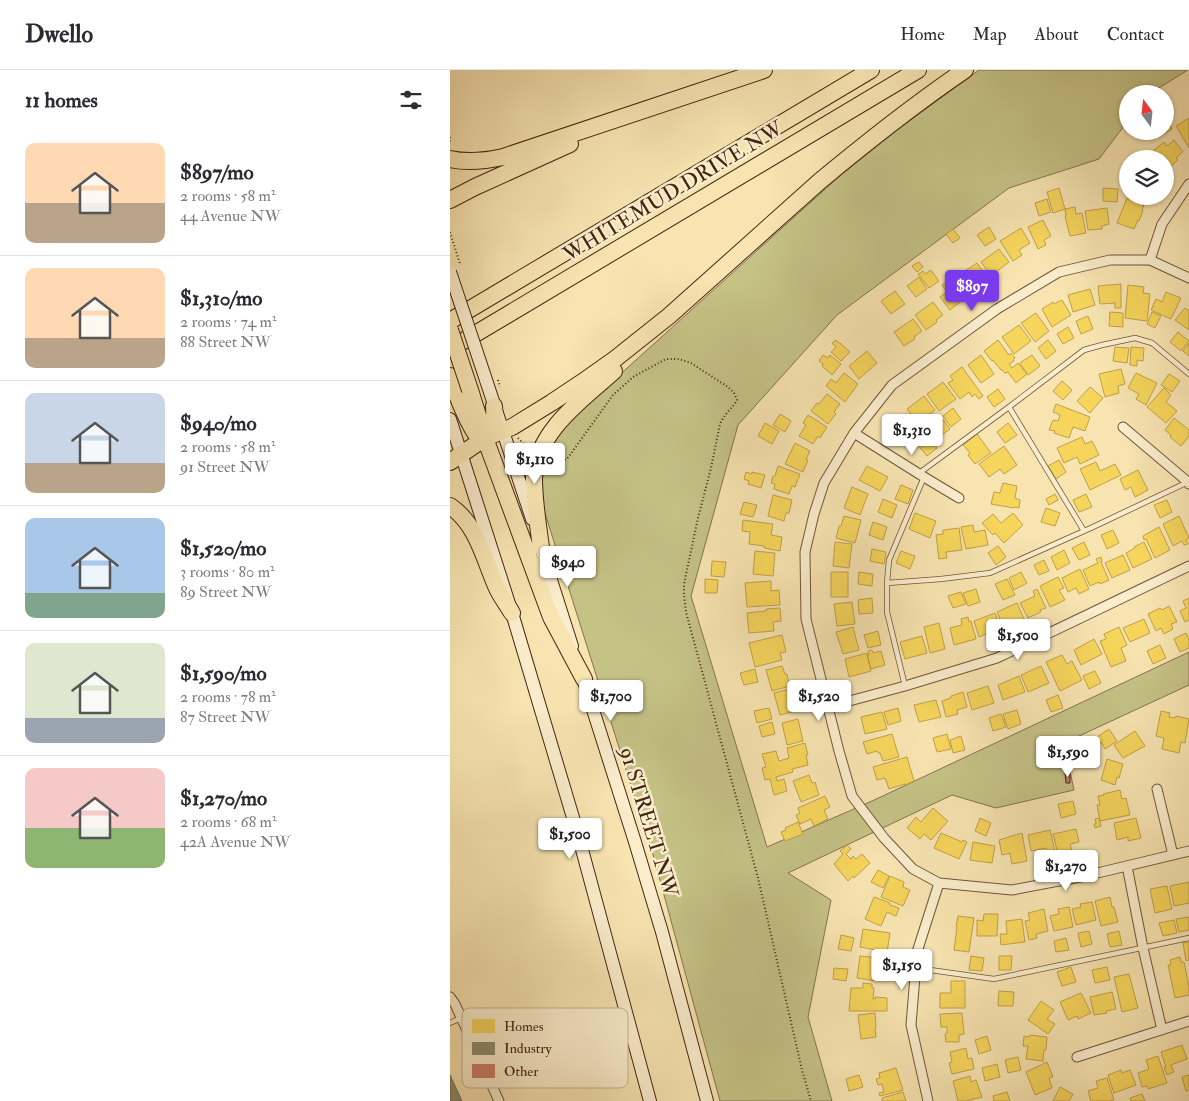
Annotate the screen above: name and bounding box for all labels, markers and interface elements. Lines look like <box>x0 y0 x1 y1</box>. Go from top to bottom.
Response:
text: Dwello <box>25 19 93 50</box>
text: Home <box>900 23 945 46</box>
text: Map <box>973 23 1007 46</box>
text: About <box>1035 23 1079 46</box>
text: Contact <box>1107 23 1164 46</box>
north arrow <box>1119 85 1174 140</box>
map controls <box>1119 85 1174 205</box>
icon: filters <box>397 86 425 114</box>
text: 11 homes <box>25 87 98 114</box>
street label: WHITEMUD DRIVE NW <box>557 115 789 268</box>
button: layers <box>1119 150 1174 205</box>
text: $897/mo <box>180 159 254 186</box>
icon: home <box>65 163 125 223</box>
text: 2 rooms · 58 m² <box>180 186 275 206</box>
text: 44 Avenue NW <box>180 206 281 226</box>
pin: $897 <box>942 270 1002 312</box>
text: $897 <box>956 276 988 296</box>
text: $1,310/mo <box>180 285 262 312</box>
icon: home <box>65 288 125 348</box>
text: 2 rooms · 74 m² <box>180 312 276 332</box>
text: 88 Street NW <box>180 332 271 352</box>
text: $940/mo <box>180 410 257 437</box>
icon: home <box>65 413 125 473</box>
pin: $1,310 <box>871 414 953 456</box>
text: $1,310 <box>893 420 931 440</box>
text: 2 rooms · 58 m² <box>180 437 275 457</box>
pin: $1,110 <box>494 442 576 485</box>
text: $1,110 <box>516 449 554 469</box>
text: 91 Street NW <box>180 457 270 477</box>
text: $1,520/mo <box>180 535 266 562</box>
icon: home <box>65 538 125 598</box>
pin: $940 <box>538 546 598 588</box>
text: $940 <box>551 552 585 572</box>
text: 3 rooms · 80 m² <box>180 562 275 582</box>
text: 89 Street NW <box>180 582 272 602</box>
pin: $1,500 <box>977 618 1059 661</box>
text: $1,500 <box>997 625 1039 645</box>
text: $1,590/mo <box>180 660 267 687</box>
icon: home <box>65 663 125 723</box>
pin: $1,700 <box>570 680 652 722</box>
pin: $1,520 <box>778 680 860 722</box>
text: $1,700 <box>590 686 632 706</box>
text: $1,520 <box>798 686 840 706</box>
text: 2 rooms · 78 m² <box>180 687 276 707</box>
text: 87 Street NW <box>180 707 271 727</box>
pin: $1,590 <box>1027 736 1109 778</box>
street label: 91 STREET NW <box>612 742 684 901</box>
text: $1,590 <box>1047 742 1089 762</box>
text: $1,270/mo <box>180 785 267 812</box>
icon: home <box>65 788 125 848</box>
text: 2 rooms · 68 m² <box>180 812 276 832</box>
pin: $1,500 <box>529 818 611 860</box>
text: $1,500 <box>549 824 591 844</box>
text: 42A Avenue NW <box>180 832 291 852</box>
pin: $1,270 <box>1025 850 1107 892</box>
text: $1,270 <box>1045 856 1087 876</box>
pin: $1,150 <box>861 948 943 991</box>
text: $1,150 <box>882 955 922 975</box>
legend <box>462 1008 628 1088</box>
text: Homes <box>504 1018 544 1035</box>
text: Industry <box>504 1040 553 1058</box>
text: Other <box>504 1063 539 1080</box>

